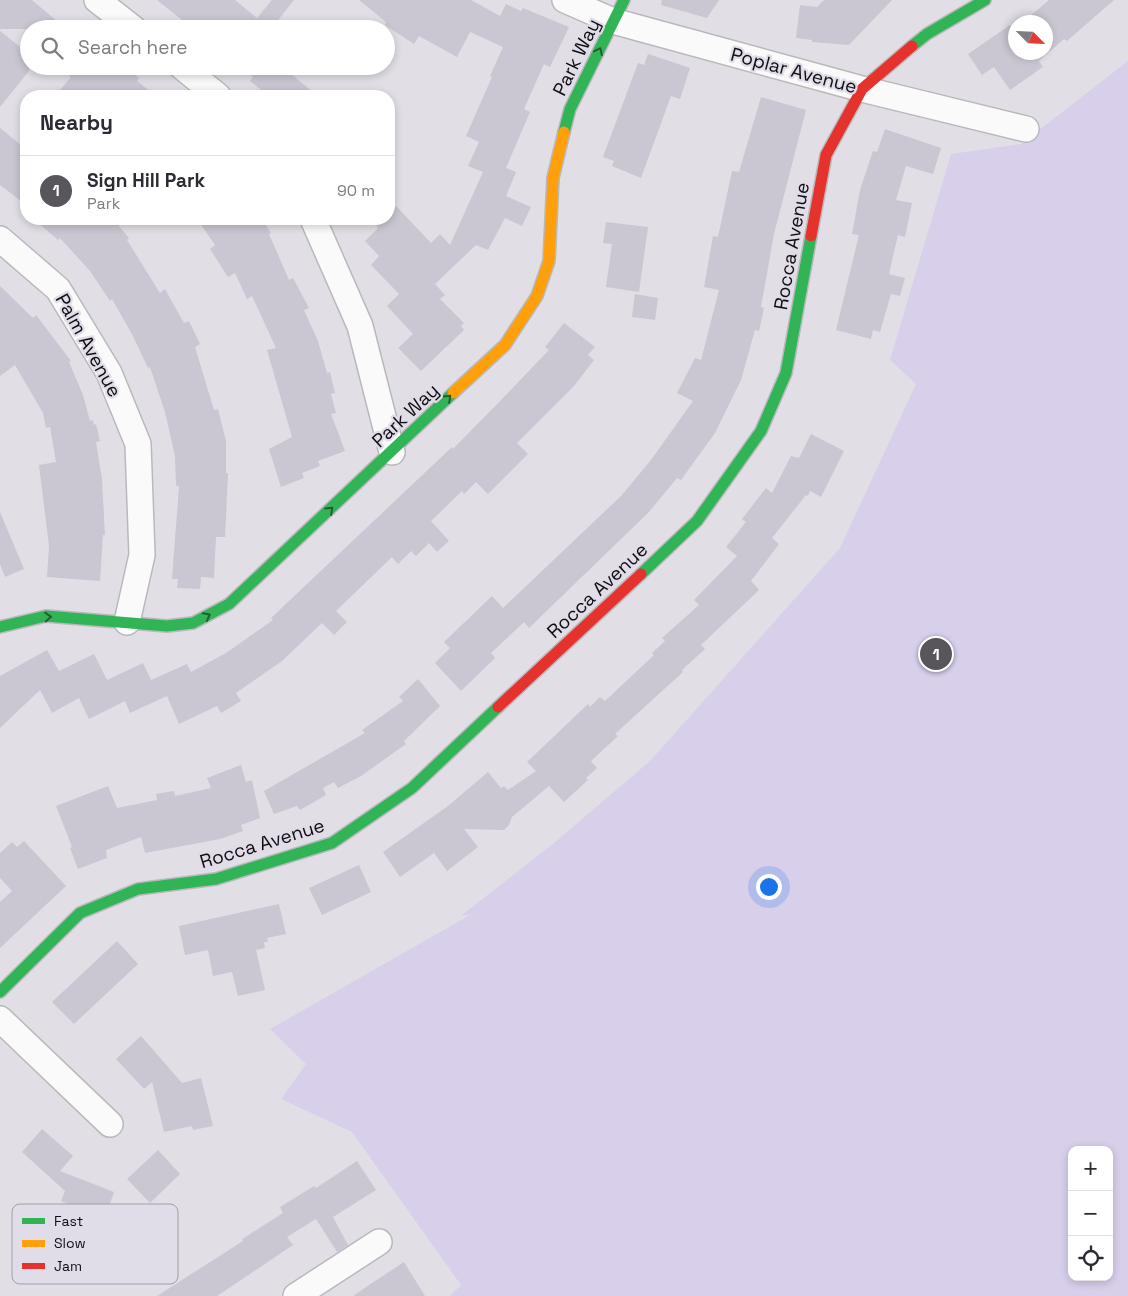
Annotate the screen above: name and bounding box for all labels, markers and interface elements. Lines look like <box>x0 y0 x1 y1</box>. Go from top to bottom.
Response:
street label: Park Way <box>547 14 606 100</box>
north arrow <box>1008 15 1053 60</box>
search box <box>20 20 395 75</box>
icon: search <box>38 34 66 62</box>
text: Search here <box>78 35 188 60</box>
street label: Poplar Avenue <box>728 42 860 99</box>
one-way arrow <box>592 47 603 56</box>
text: Nearby <box>40 109 113 136</box>
text: Sign Hill Park <box>87 168 205 193</box>
text: 1 <box>52 180 60 201</box>
text: 90 m <box>337 180 375 201</box>
street label: Rocca Avenue <box>768 180 815 312</box>
text: Park <box>87 193 120 214</box>
street label: Palm Avenue <box>50 289 127 402</box>
street label: Park Way <box>366 378 444 453</box>
one-way arrow <box>443 395 452 404</box>
one-way arrow <box>324 507 333 516</box>
street label: Rocca Avenue <box>542 537 653 644</box>
one-way arrow <box>44 612 52 622</box>
one-way arrow <box>202 612 211 622</box>
pin: 1 <box>920 635 952 673</box>
street label: Rocca Avenue <box>197 813 328 874</box>
your location <box>756 874 782 900</box>
map controls <box>1068 1146 1113 1281</box>
button: + <box>1068 1146 1113 1191</box>
button: − <box>1068 1191 1113 1236</box>
legend <box>12 1204 178 1284</box>
text: Fast <box>54 1212 83 1230</box>
text: Slow <box>54 1234 86 1252</box>
button: locate <box>1068 1236 1113 1281</box>
text: Jam <box>54 1257 82 1275</box>

